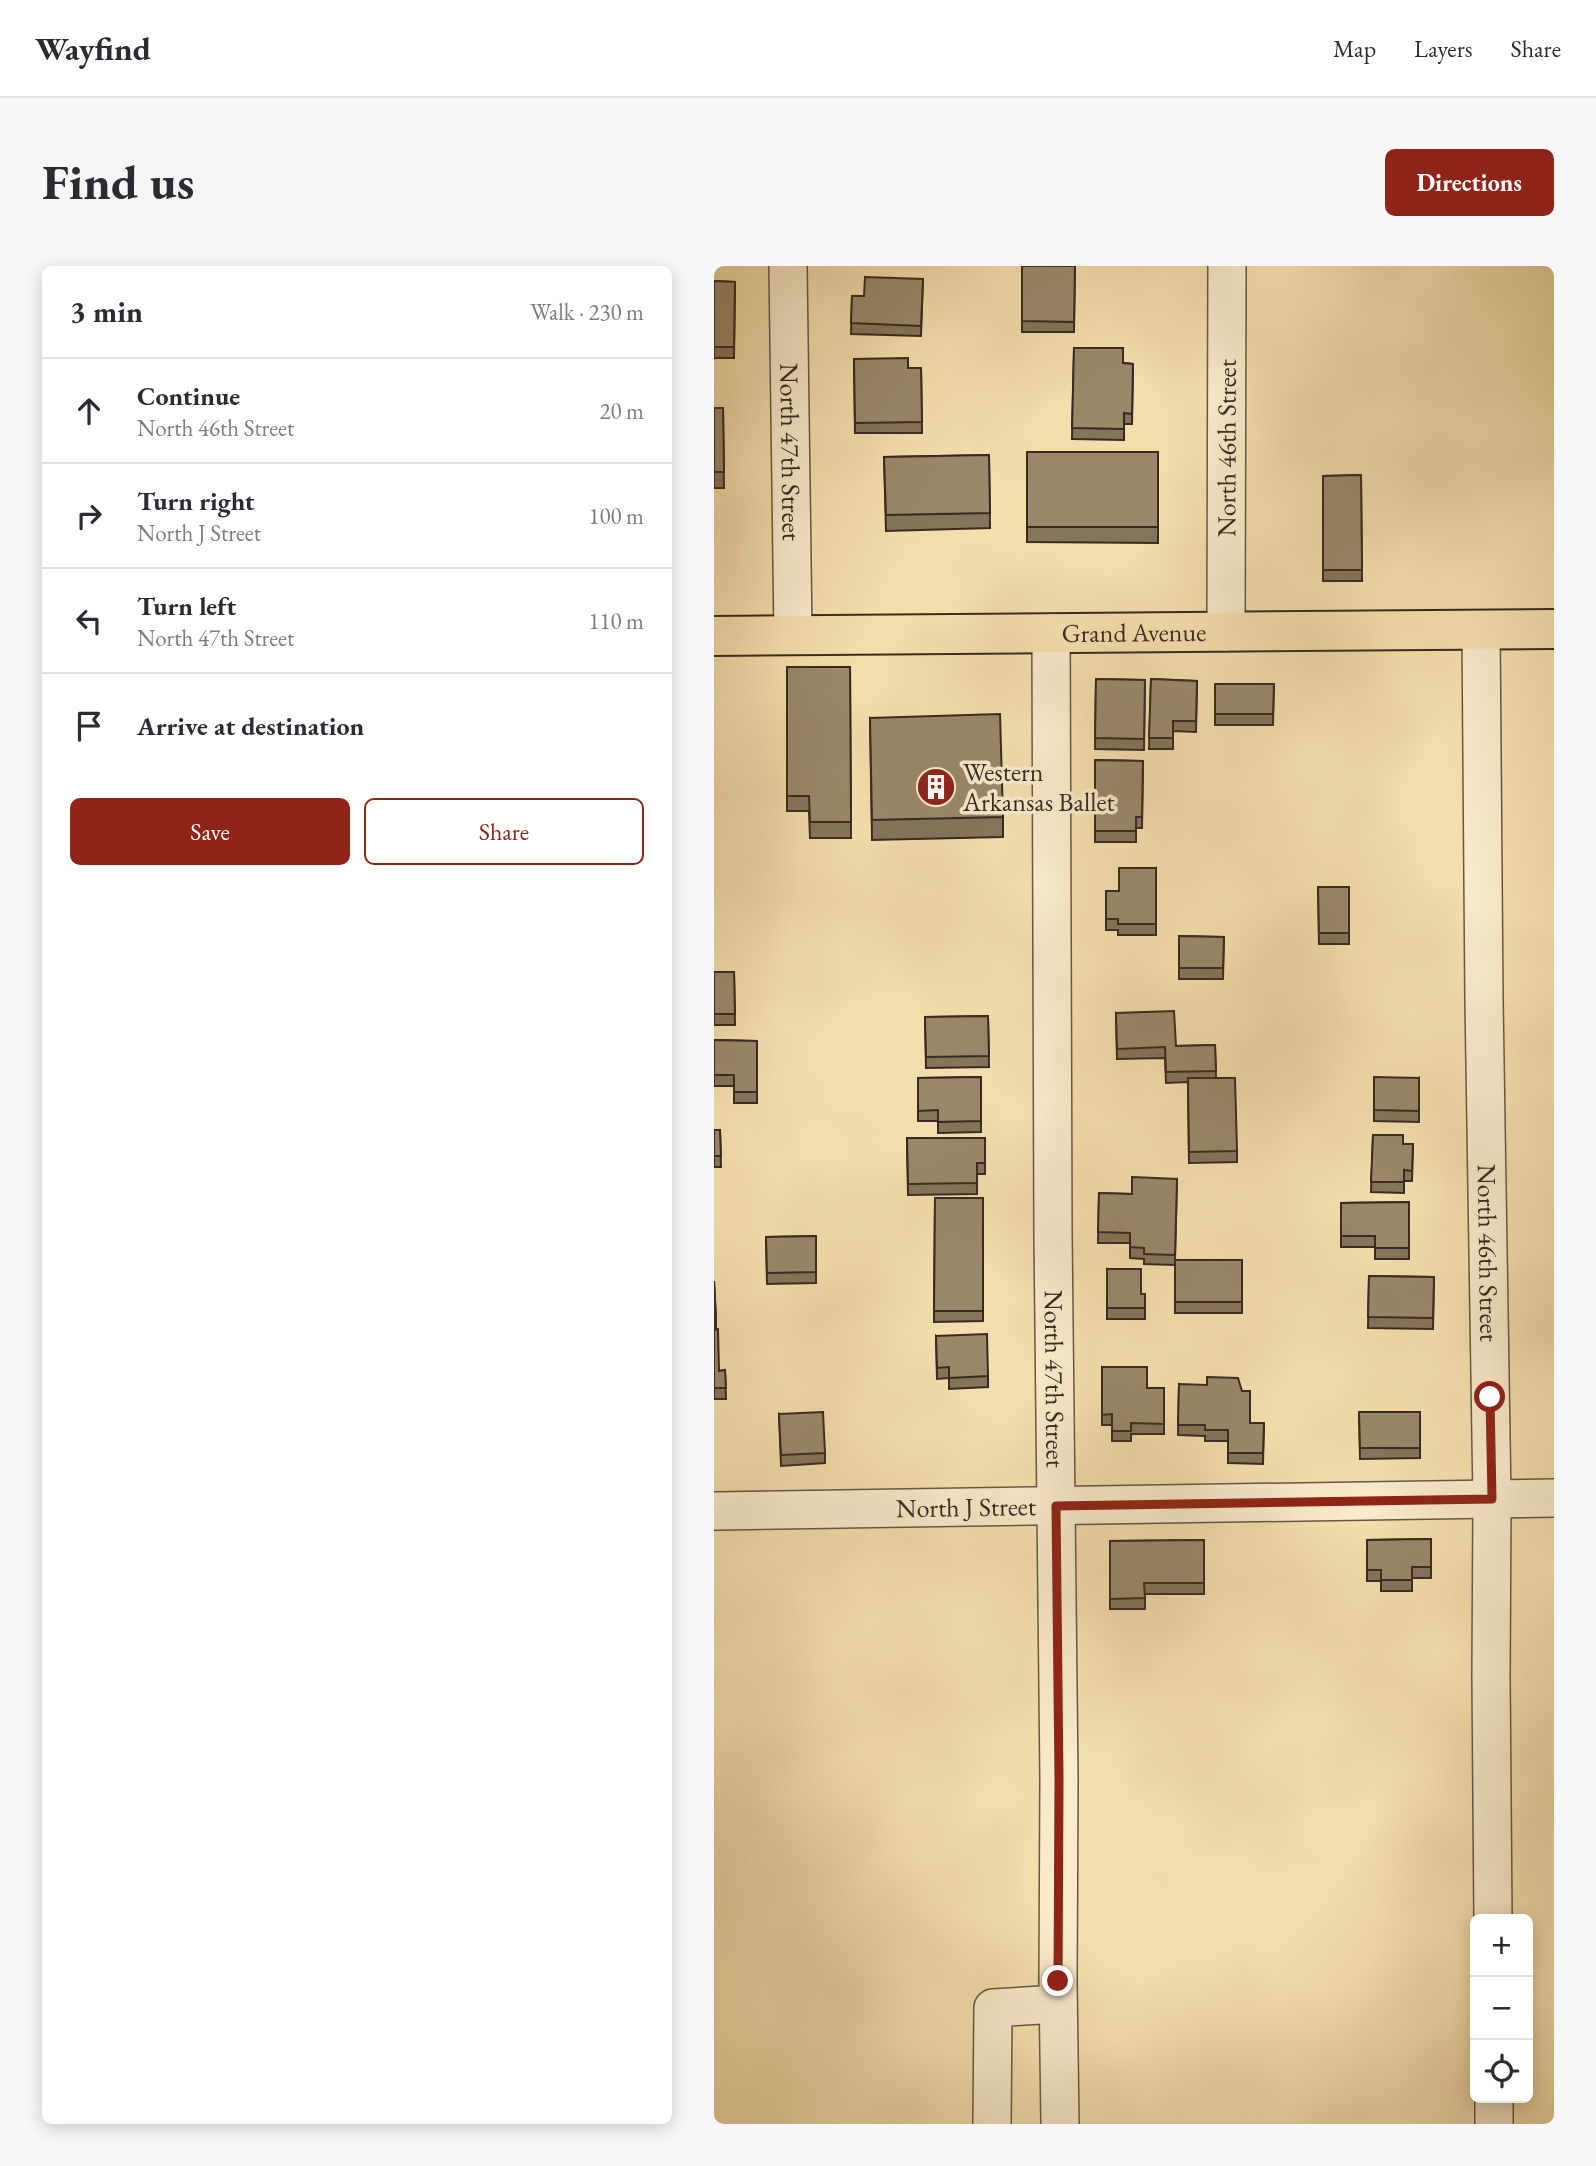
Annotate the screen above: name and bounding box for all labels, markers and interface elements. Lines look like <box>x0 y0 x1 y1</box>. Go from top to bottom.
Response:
text: Wayfind <box>35 27 151 70</box>
text: Map <box>1333 33 1376 64</box>
text: Layers <box>1414 33 1473 64</box>
text: Share <box>1511 33 1561 64</box>
button: Directions <box>1385 149 1554 216</box>
text: Find us <box>42 150 194 214</box>
text: 3 min <box>70 292 143 331</box>
text: Walk · 230 m <box>530 297 644 327</box>
street label: North 46th Street <box>1209 359 1244 537</box>
street label: North 47th Street <box>772 363 809 541</box>
text: Continue <box>137 379 240 413</box>
icon: ahead <box>70 392 108 430</box>
text: 20 m <box>599 396 644 426</box>
text: North 46th Street <box>137 413 294 443</box>
text: Turn right <box>137 484 255 518</box>
icon: right <box>70 497 108 535</box>
text: 100 m <box>588 501 644 531</box>
text: North J Street <box>137 518 261 548</box>
text: Turn left <box>137 589 236 623</box>
icon: left <box>70 602 108 640</box>
text: 110 m <box>588 606 644 636</box>
street label: Grand Avenue <box>1061 615 1207 650</box>
text: North 47th Street <box>137 623 294 653</box>
icon: arrive <box>70 707 108 745</box>
text: Arrive at destination <box>137 709 364 743</box>
place label: Western Arkansas Ballet <box>962 755 1115 819</box>
building icon: Western Arkansas Ballet <box>915 766 957 808</box>
button: Save <box>70 798 350 865</box>
button: Share <box>364 798 644 865</box>
street label: North 46th Street <box>1470 1164 1506 1342</box>
street label: North 47th Street <box>1037 1290 1073 1468</box>
route start <box>1474 1381 1505 1412</box>
street label: North J Street <box>896 1489 1036 1525</box>
map controls <box>1470 1914 1533 2103</box>
button: + <box>1470 1914 1533 1977</box>
route end <box>1042 1965 1073 1996</box>
button: − <box>1470 1977 1533 2040</box>
button: locate <box>1470 2040 1533 2103</box>

